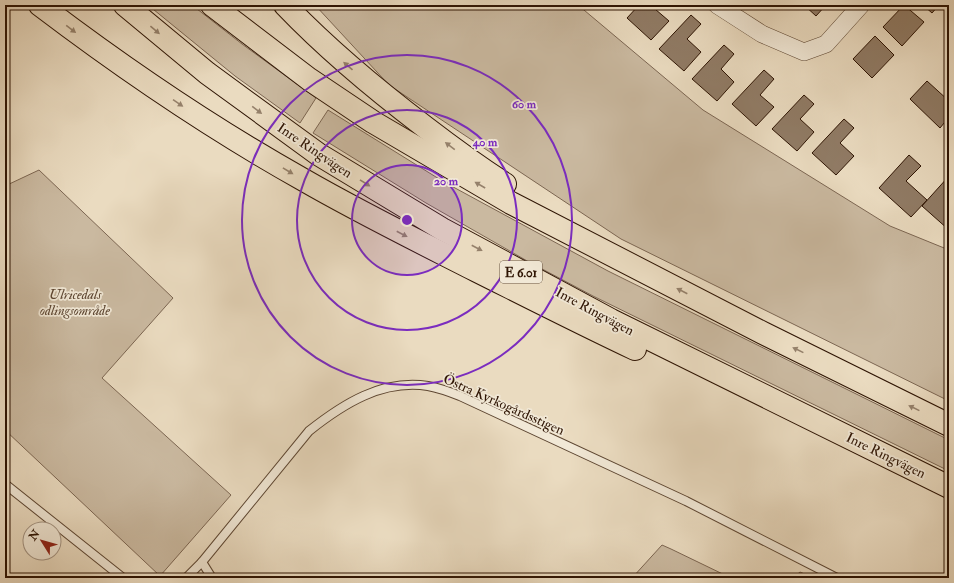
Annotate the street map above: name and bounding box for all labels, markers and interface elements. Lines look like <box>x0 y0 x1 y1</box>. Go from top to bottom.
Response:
one-way arrow <box>66 24 77 33</box>
one-way arrow <box>150 25 161 34</box>
one-way arrow <box>343 61 354 70</box>
text: 60 m <box>512 97 537 112</box>
one-way arrow <box>172 99 184 106</box>
one-way arrow <box>252 106 263 115</box>
street label: Inre Ringvägen <box>274 119 355 182</box>
text: 40 m <box>472 135 498 150</box>
one-way arrow <box>445 142 456 151</box>
one-way arrow <box>282 168 294 175</box>
text: 20 m <box>434 174 459 189</box>
one-way arrow <box>360 179 370 187</box>
one-way arrow <box>474 182 486 189</box>
centre of rings <box>400 213 414 227</box>
one-way arrow <box>397 230 408 237</box>
one-way arrow <box>472 245 483 252</box>
road number: E 6.01 <box>500 261 542 283</box>
street label: Inre Ringvägen <box>553 284 637 339</box>
park label: Ulricedals odlingsområde <box>40 286 110 319</box>
one-way arrow <box>676 288 687 294</box>
one-way arrow <box>792 347 803 353</box>
street label: Östra Kyrkogårdsstigen <box>440 370 567 440</box>
one-way arrow <box>908 405 920 411</box>
street label: Inre Ringvägen <box>843 429 928 482</box>
north arrow <box>22 521 62 561</box>
text: N <box>26 527 43 544</box>

